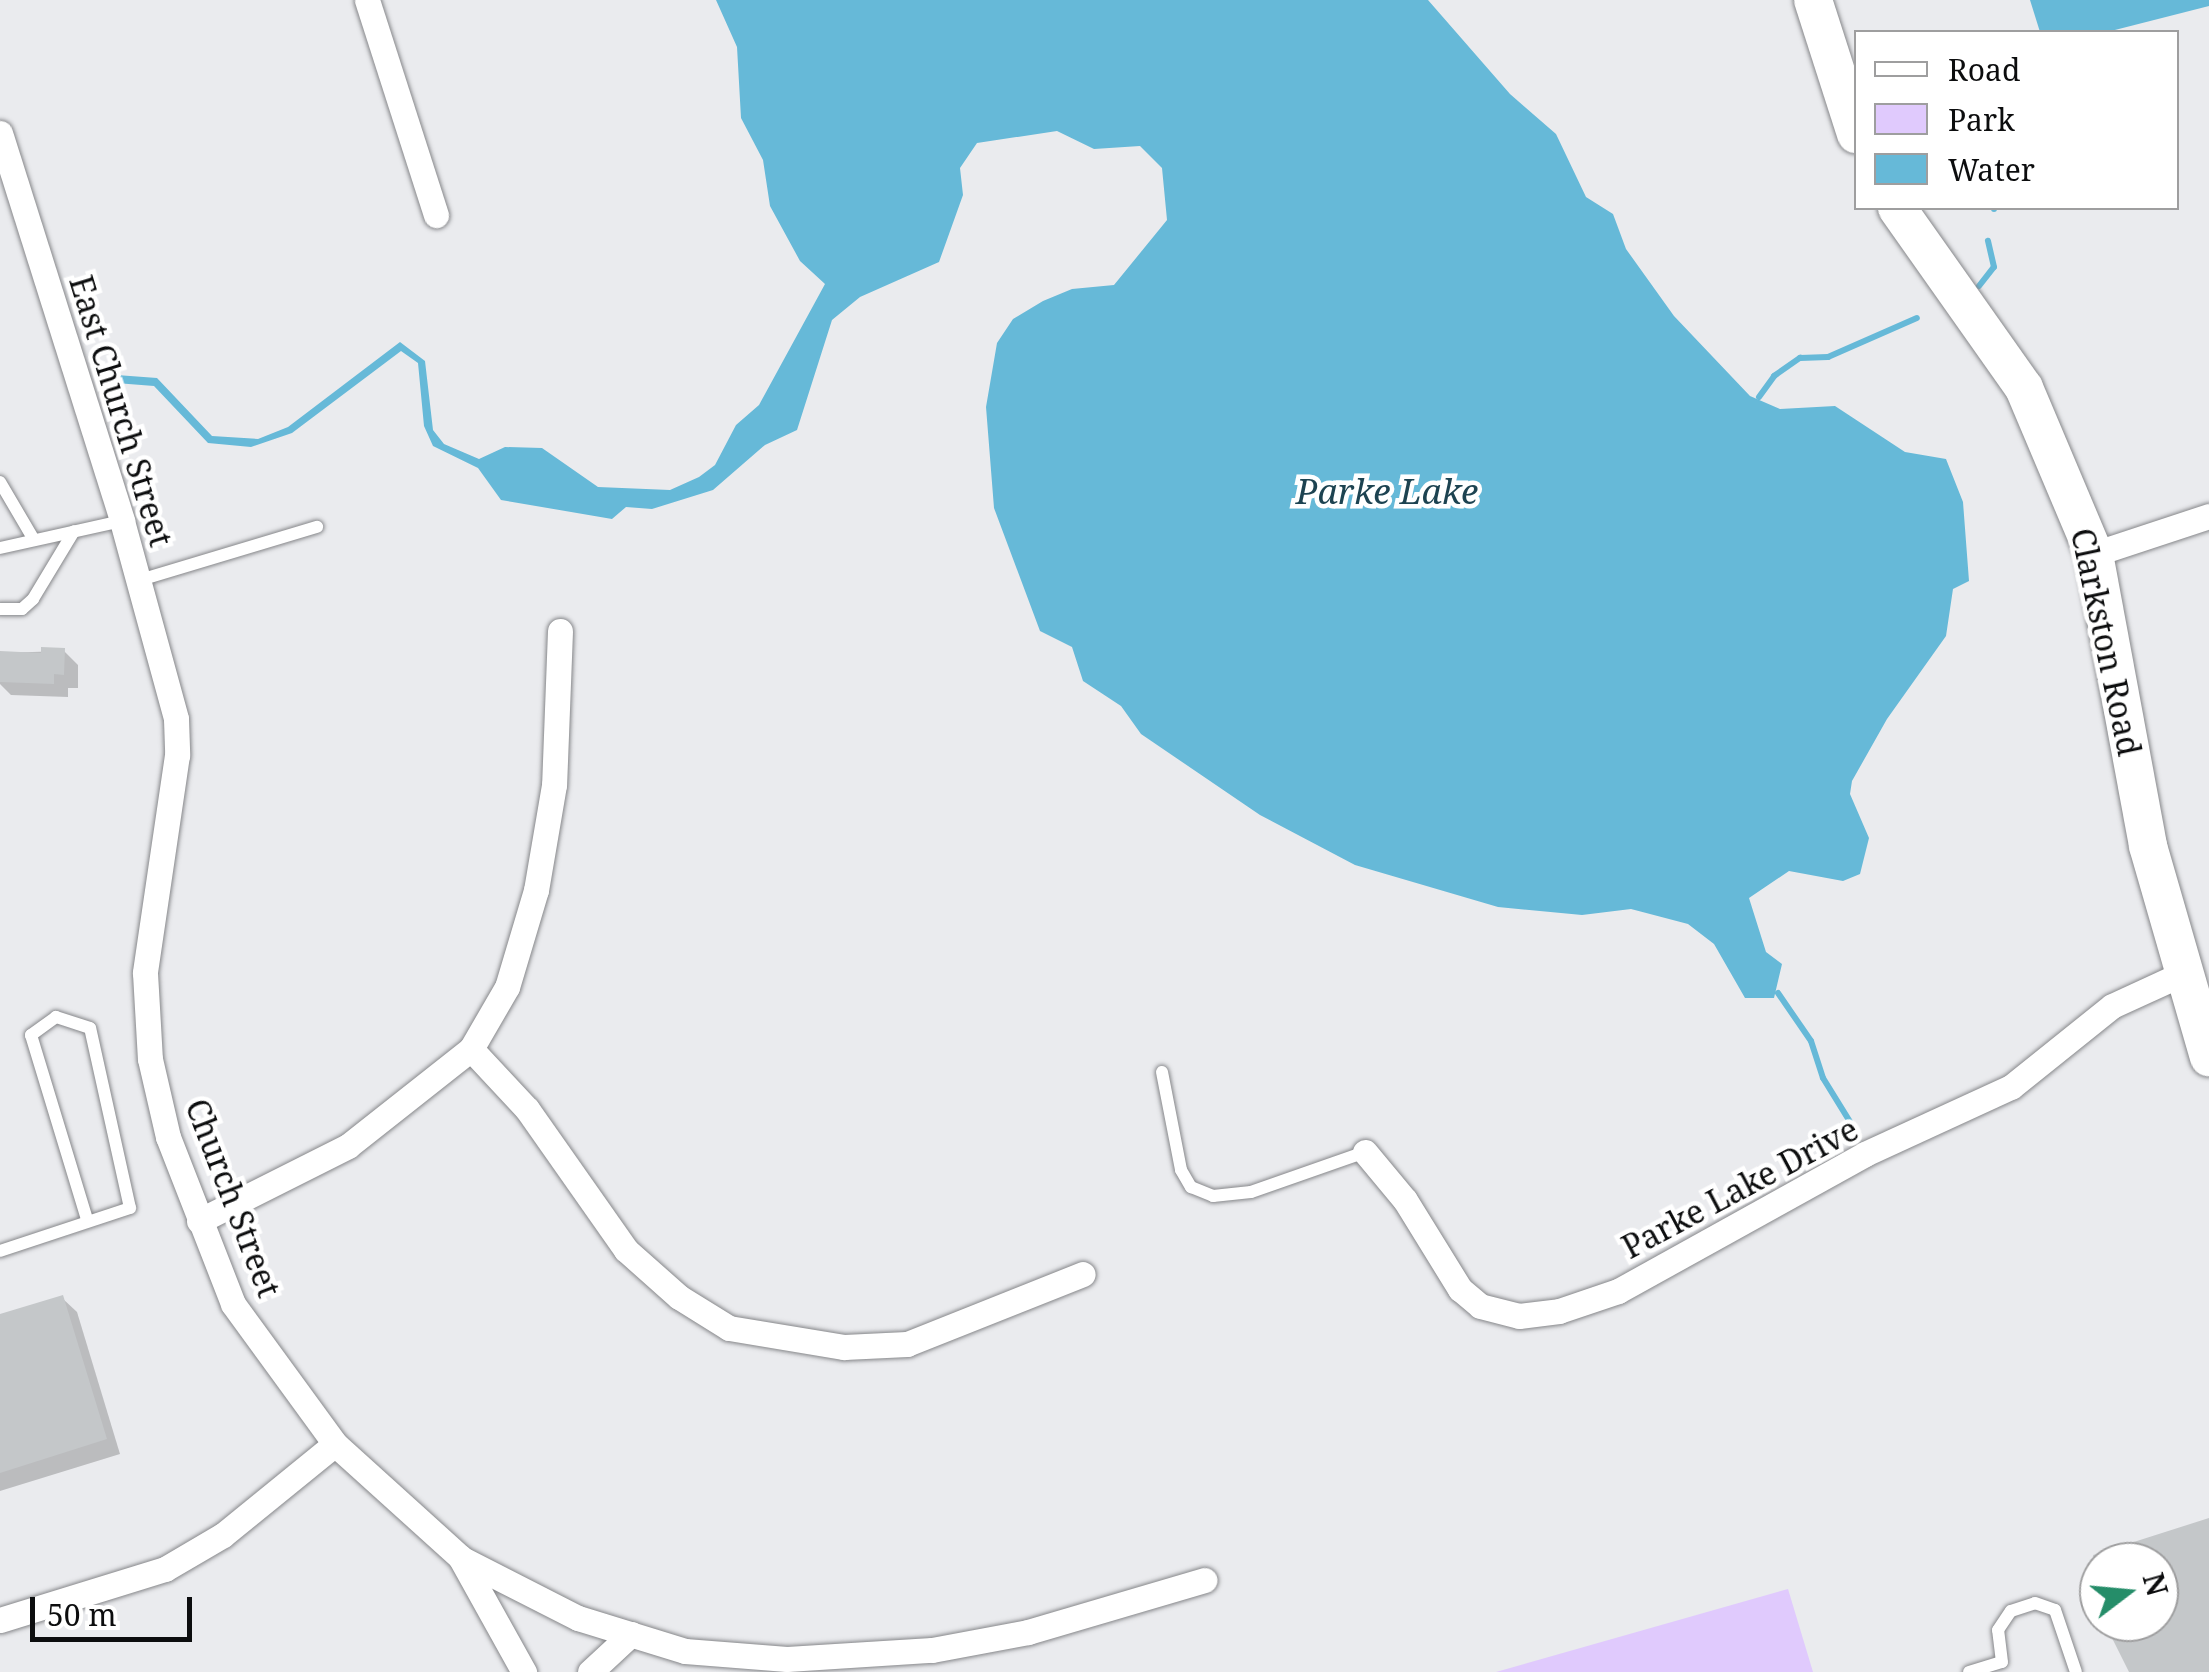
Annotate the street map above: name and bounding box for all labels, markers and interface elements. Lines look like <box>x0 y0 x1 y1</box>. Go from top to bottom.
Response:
legend <box>1854 30 2179 210</box>
text: Road <box>1948 49 2020 90</box>
text: Park <box>1948 99 2015 140</box>
text: Water <box>1948 149 2035 190</box>
street label: East Church Street <box>62 271 180 551</box>
water label: Parke Lake <box>1296 470 1478 512</box>
street label: Clarkston Road <box>2063 525 2149 759</box>
street label: Church Street <box>178 1094 288 1302</box>
street label: Parke Lake Drive <box>1615 1110 1865 1266</box>
north arrow <box>2079 1542 2179 1642</box>
text: N <box>2135 1568 2177 1600</box>
scale bar <box>35 1577 198 1639</box>
text: 50 m <box>47 1594 117 1635</box>

